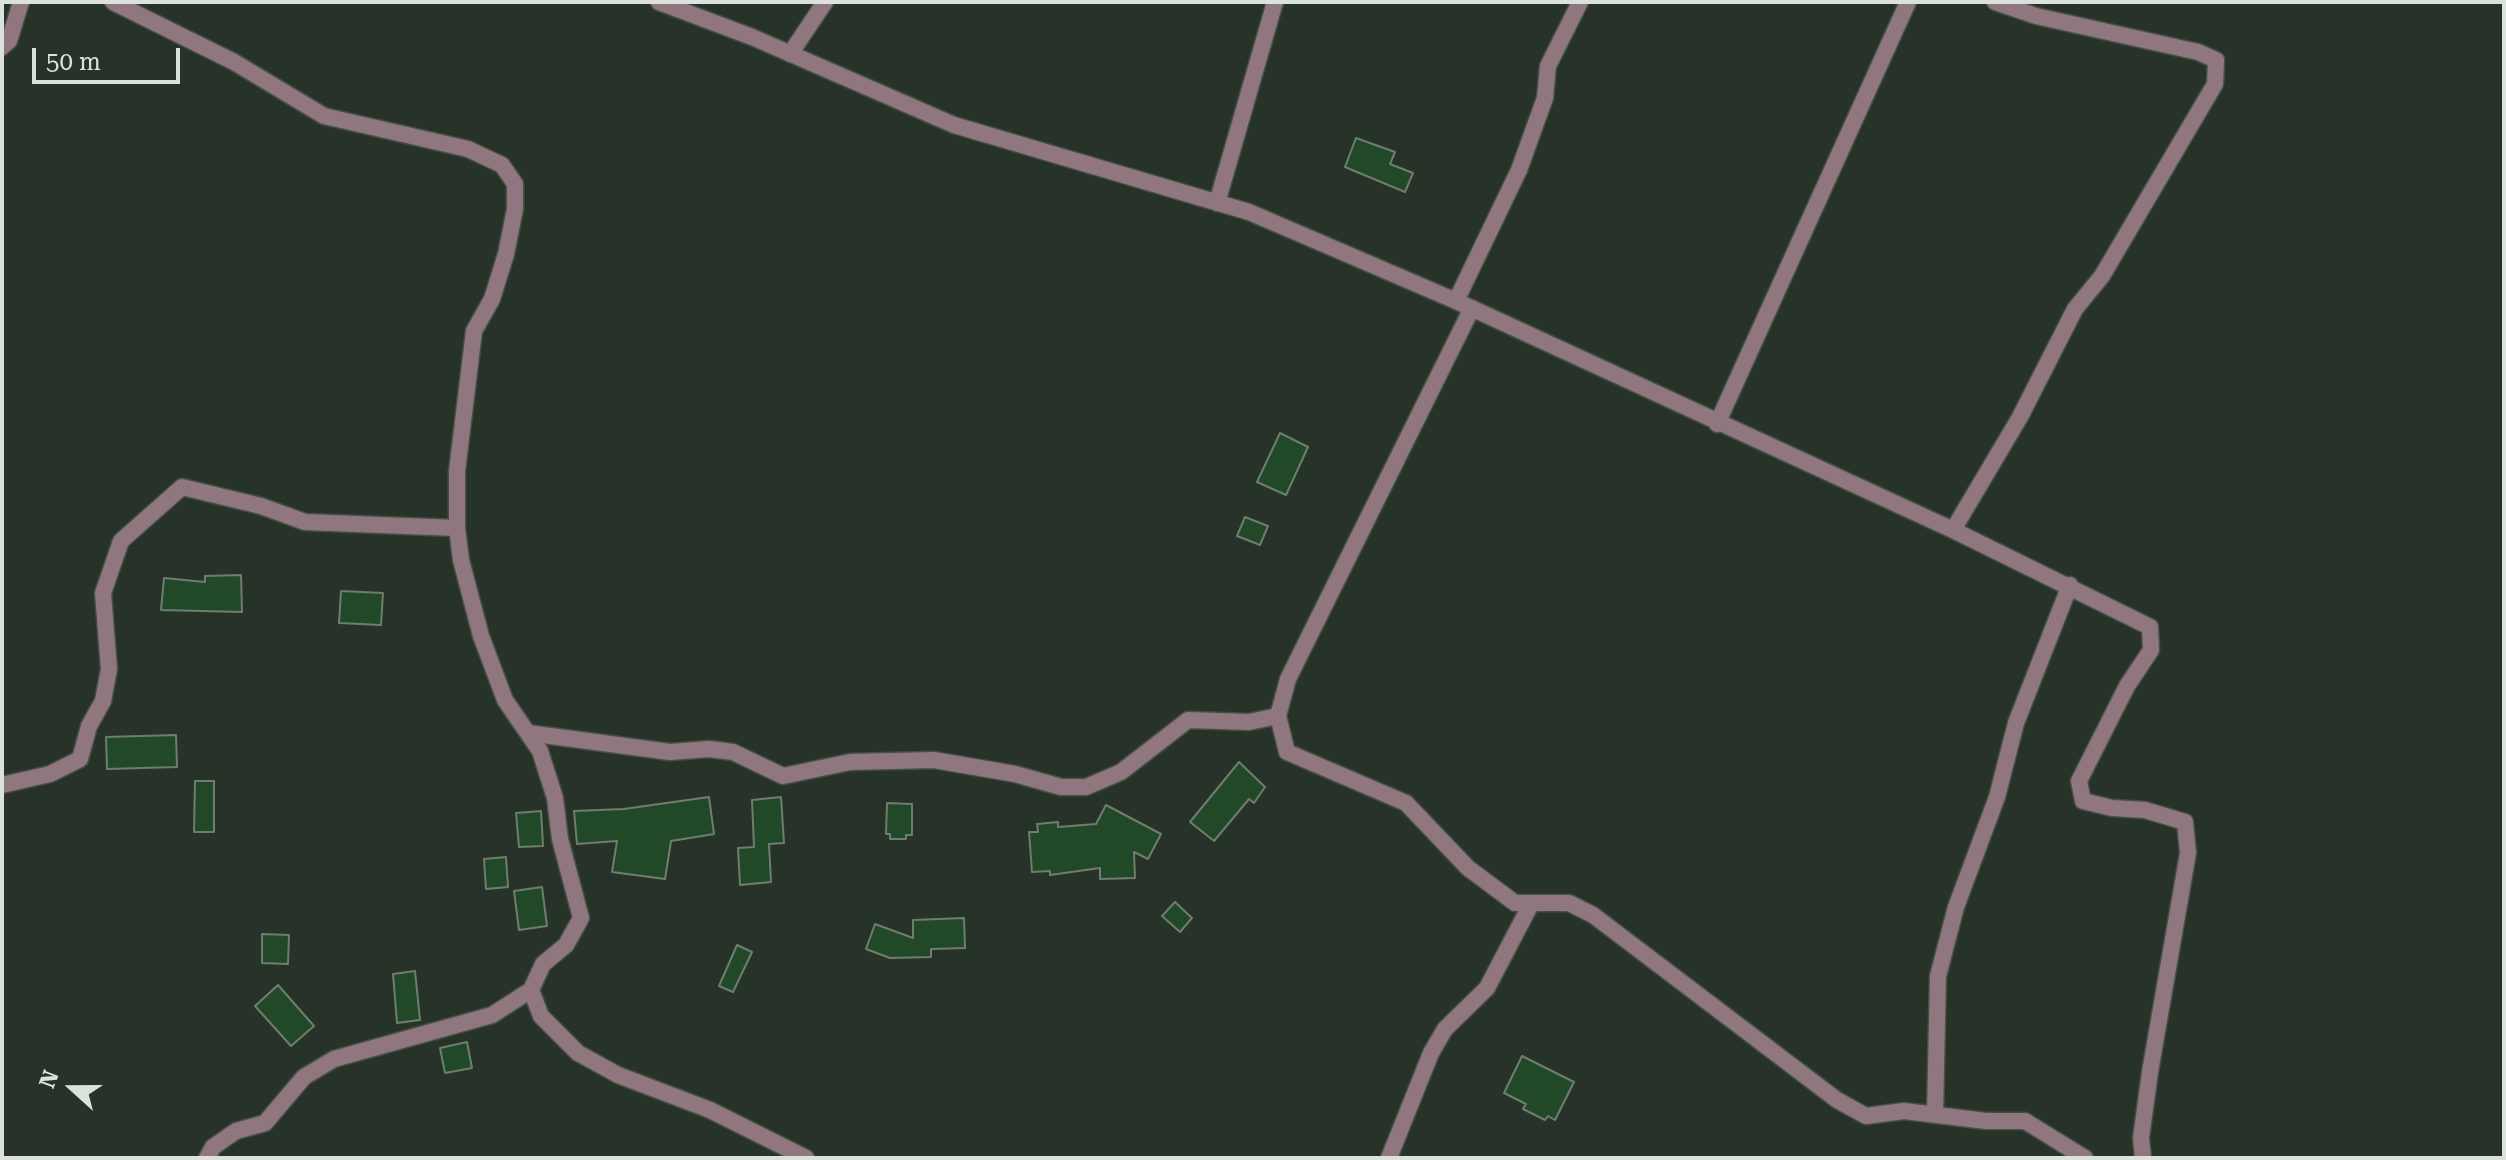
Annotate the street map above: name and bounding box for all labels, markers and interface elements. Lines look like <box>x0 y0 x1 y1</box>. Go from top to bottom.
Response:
scale bar <box>36 32 184 82</box>
text: 50 m <box>46 48 101 76</box>
north arrow <box>32 1048 112 1128</box>
text: N <box>34 1067 64 1092</box>

